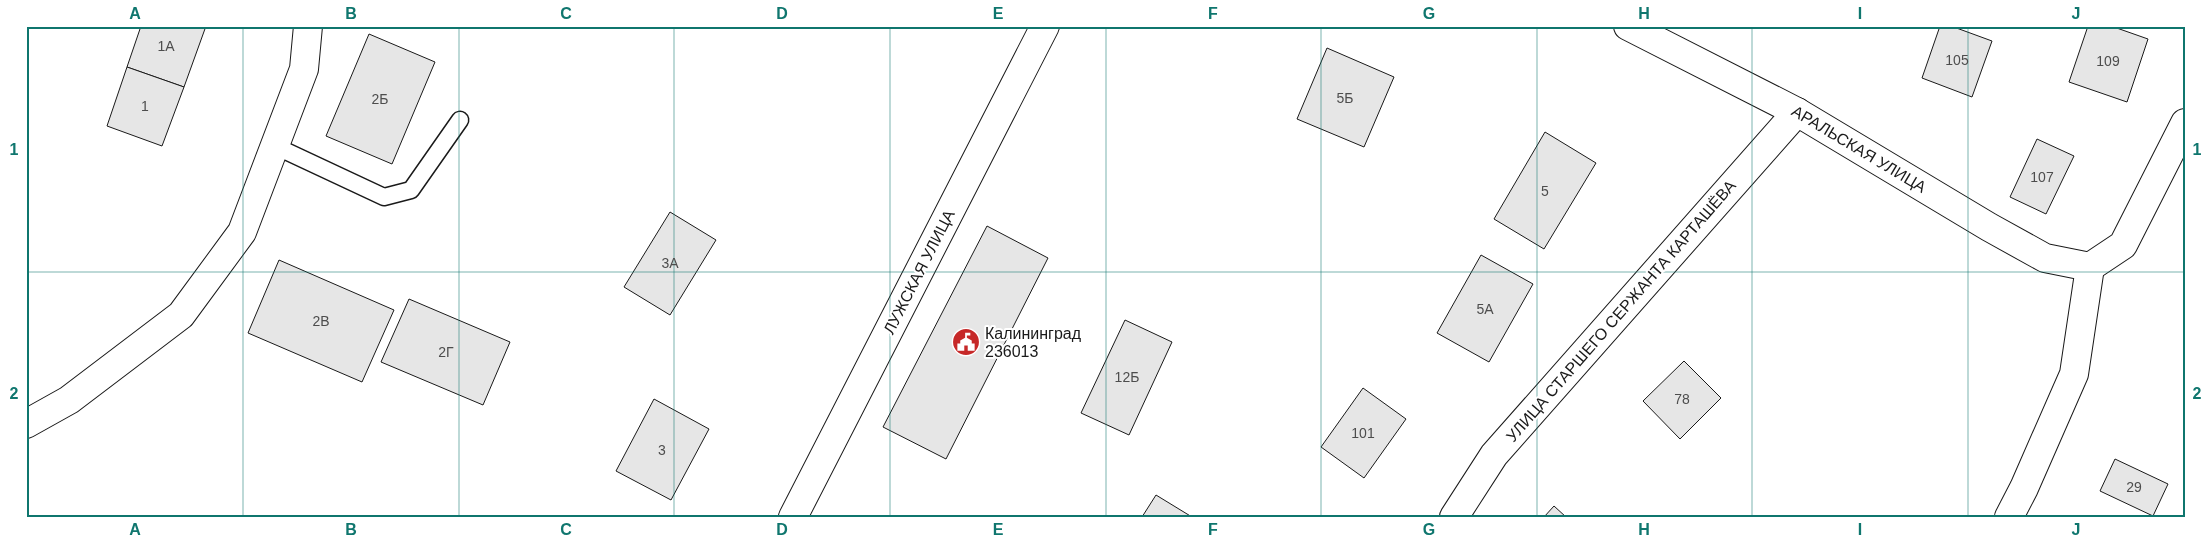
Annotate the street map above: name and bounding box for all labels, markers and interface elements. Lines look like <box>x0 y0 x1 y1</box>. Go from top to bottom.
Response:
text: A <box>129 5 141 22</box>
text: B <box>345 5 357 22</box>
text: C <box>560 5 572 22</box>
text: D <box>776 5 788 22</box>
text: E <box>993 5 1004 22</box>
text: F <box>1208 5 1218 22</box>
text: G <box>1423 5 1435 22</box>
text: H <box>1638 5 1650 22</box>
text: I <box>1858 5 1862 22</box>
text: J <box>2072 5 2080 22</box>
house number: 1А <box>157 38 175 54</box>
house number: 105 <box>1945 52 1969 68</box>
house number: 109 <box>2096 53 2120 69</box>
house number: 5Б <box>1337 90 1353 106</box>
house number: 2Б <box>372 91 388 107</box>
house number: 1 <box>141 98 149 114</box>
street label: АРАЛЬСКАЯ УЛИЦА <box>1789 102 1930 196</box>
text: 1 <box>10 141 19 158</box>
text: 1 <box>2193 141 2202 158</box>
house number: 107 <box>2030 169 2054 185</box>
street label: УЛИЦА СТАРШЕГО СЕРЖАНТА КАРТАШЁВА <box>1503 177 1739 445</box>
house number: 5 <box>1541 183 1549 199</box>
street label: ЛУЖСКАЯ УЛИЦА <box>880 207 958 337</box>
house number: 3А <box>661 255 679 271</box>
house number: 5А <box>1476 301 1494 317</box>
house number: 2В <box>312 313 330 329</box>
place label: Калининград 236013 <box>985 325 1082 360</box>
public building icon: Калининград 236013 <box>951 327 981 357</box>
house number: 2Г <box>438 344 454 360</box>
house number: 12Б <box>1115 369 1139 385</box>
text: 2 <box>10 385 19 402</box>
text: 2 <box>2193 385 2202 402</box>
house number: 78 <box>1674 391 1690 407</box>
house number: 101 <box>1351 425 1375 441</box>
house number: 3 <box>658 442 666 458</box>
house number: 29 <box>2126 479 2142 495</box>
text: A <box>129 521 141 538</box>
text: B <box>345 521 357 538</box>
text: C <box>560 521 572 538</box>
text: D <box>776 521 788 538</box>
text: E <box>993 521 1004 538</box>
text: F <box>1208 521 1218 538</box>
text: G <box>1423 521 1435 538</box>
text: H <box>1638 521 1650 538</box>
text: I <box>1858 521 1862 538</box>
text: J <box>2072 521 2080 538</box>

